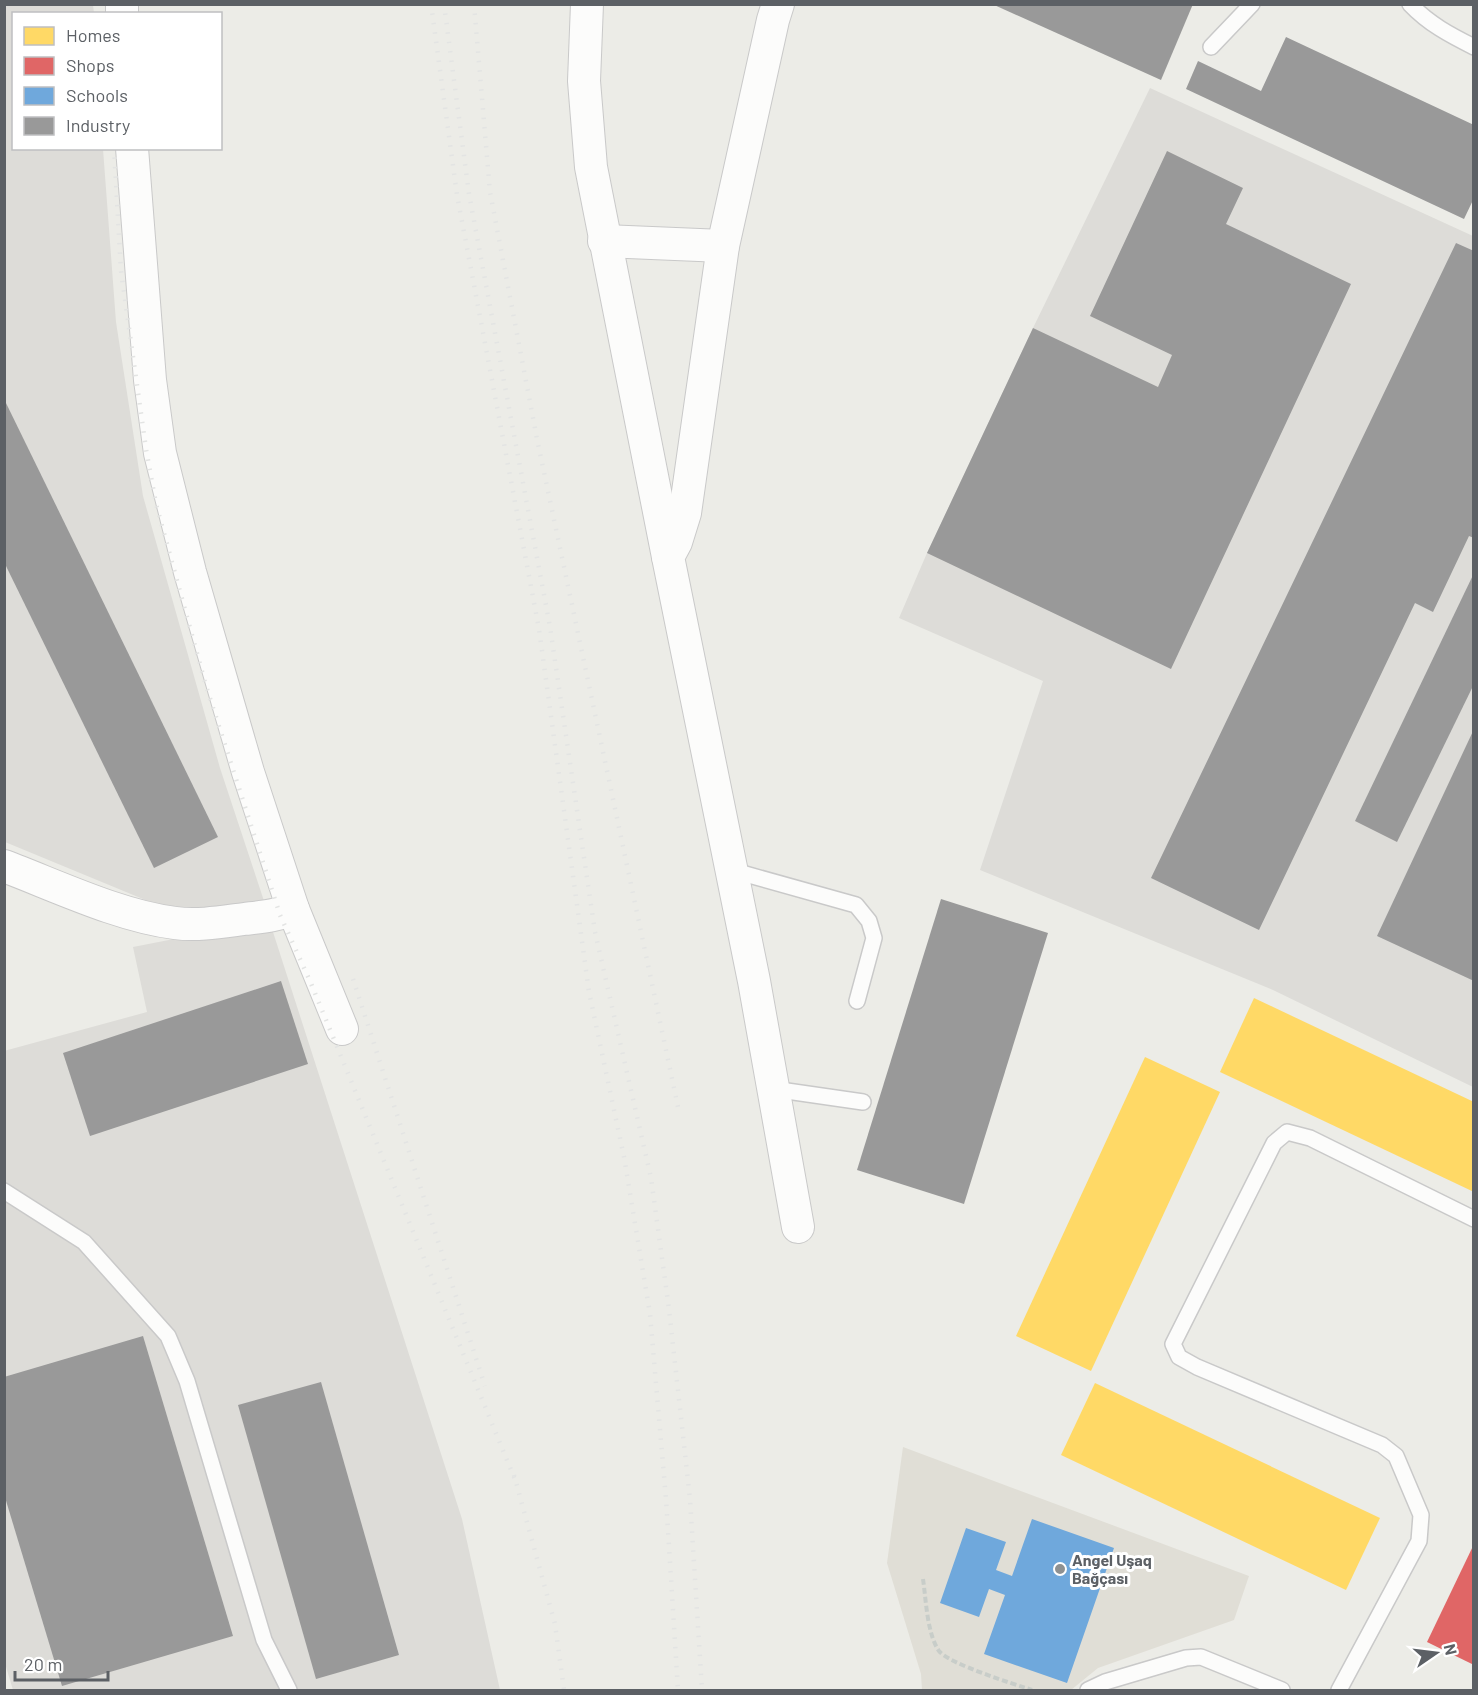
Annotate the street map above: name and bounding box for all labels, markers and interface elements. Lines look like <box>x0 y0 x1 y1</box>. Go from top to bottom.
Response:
legend <box>12 12 222 150</box>
text: Homes <box>66 24 120 46</box>
text: Shops <box>66 54 115 76</box>
text: Schools <box>66 84 128 106</box>
text: Industry <box>66 114 130 136</box>
place label: Angel Uşaq Bağçası <box>1072 1550 1152 1587</box>
marker: Angel Uşaq Bağçası <box>1053 1562 1067 1576</box>
north arrow <box>1406 1623 1466 1683</box>
text: N <box>1441 1642 1462 1657</box>
scale bar <box>15 1644 108 1682</box>
text: 20 m <box>24 1653 62 1675</box>

